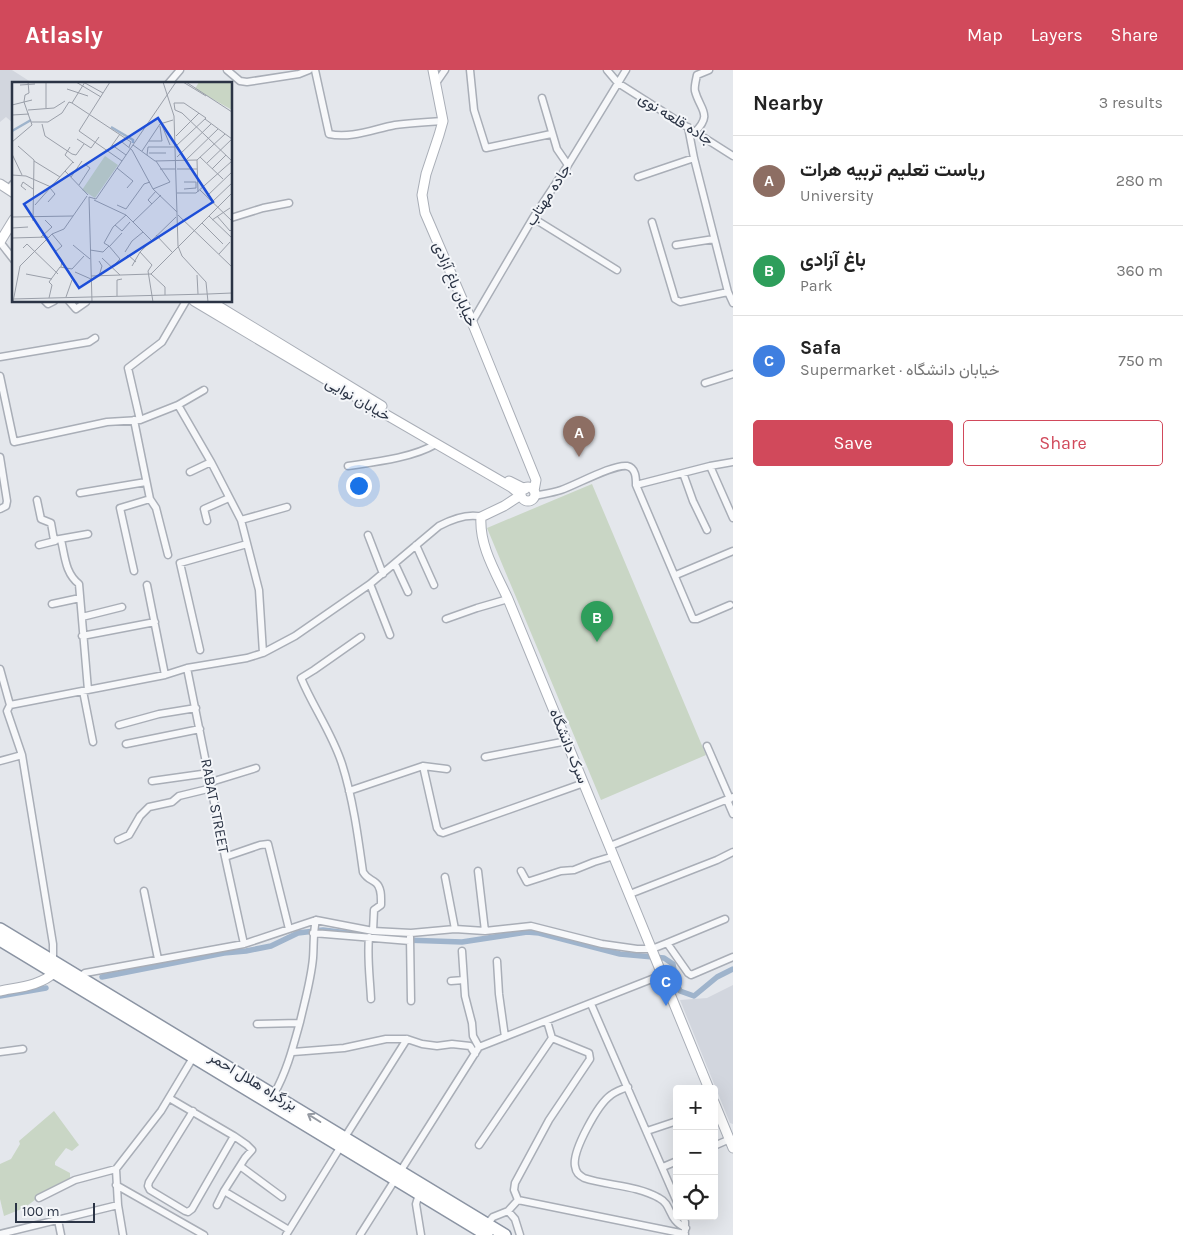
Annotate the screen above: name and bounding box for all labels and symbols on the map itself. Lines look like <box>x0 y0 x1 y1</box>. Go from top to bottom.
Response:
inset map <box>12 82 232 302</box>
street label: جاده قلعه نوی <box>635 89 717 150</box>
street label: جاده مهتاب <box>521 161 575 229</box>
street label: خیابان باغ آزادی <box>427 239 481 330</box>
street label: خیابان نوایی <box>322 373 394 426</box>
pin: A <box>563 416 595 457</box>
your location <box>346 473 372 499</box>
pin: B <box>581 601 613 642</box>
street label: سرک دانشگاه <box>546 706 592 786</box>
street label: RABAT STREET <box>197 757 233 855</box>
pin: C <box>650 965 682 1006</box>
street label: بزرگراه هلال احمر <box>205 1047 300 1114</box>
one-way arrow <box>308 1113 322 1123</box>
scale bar <box>15 1200 95 1223</box>

